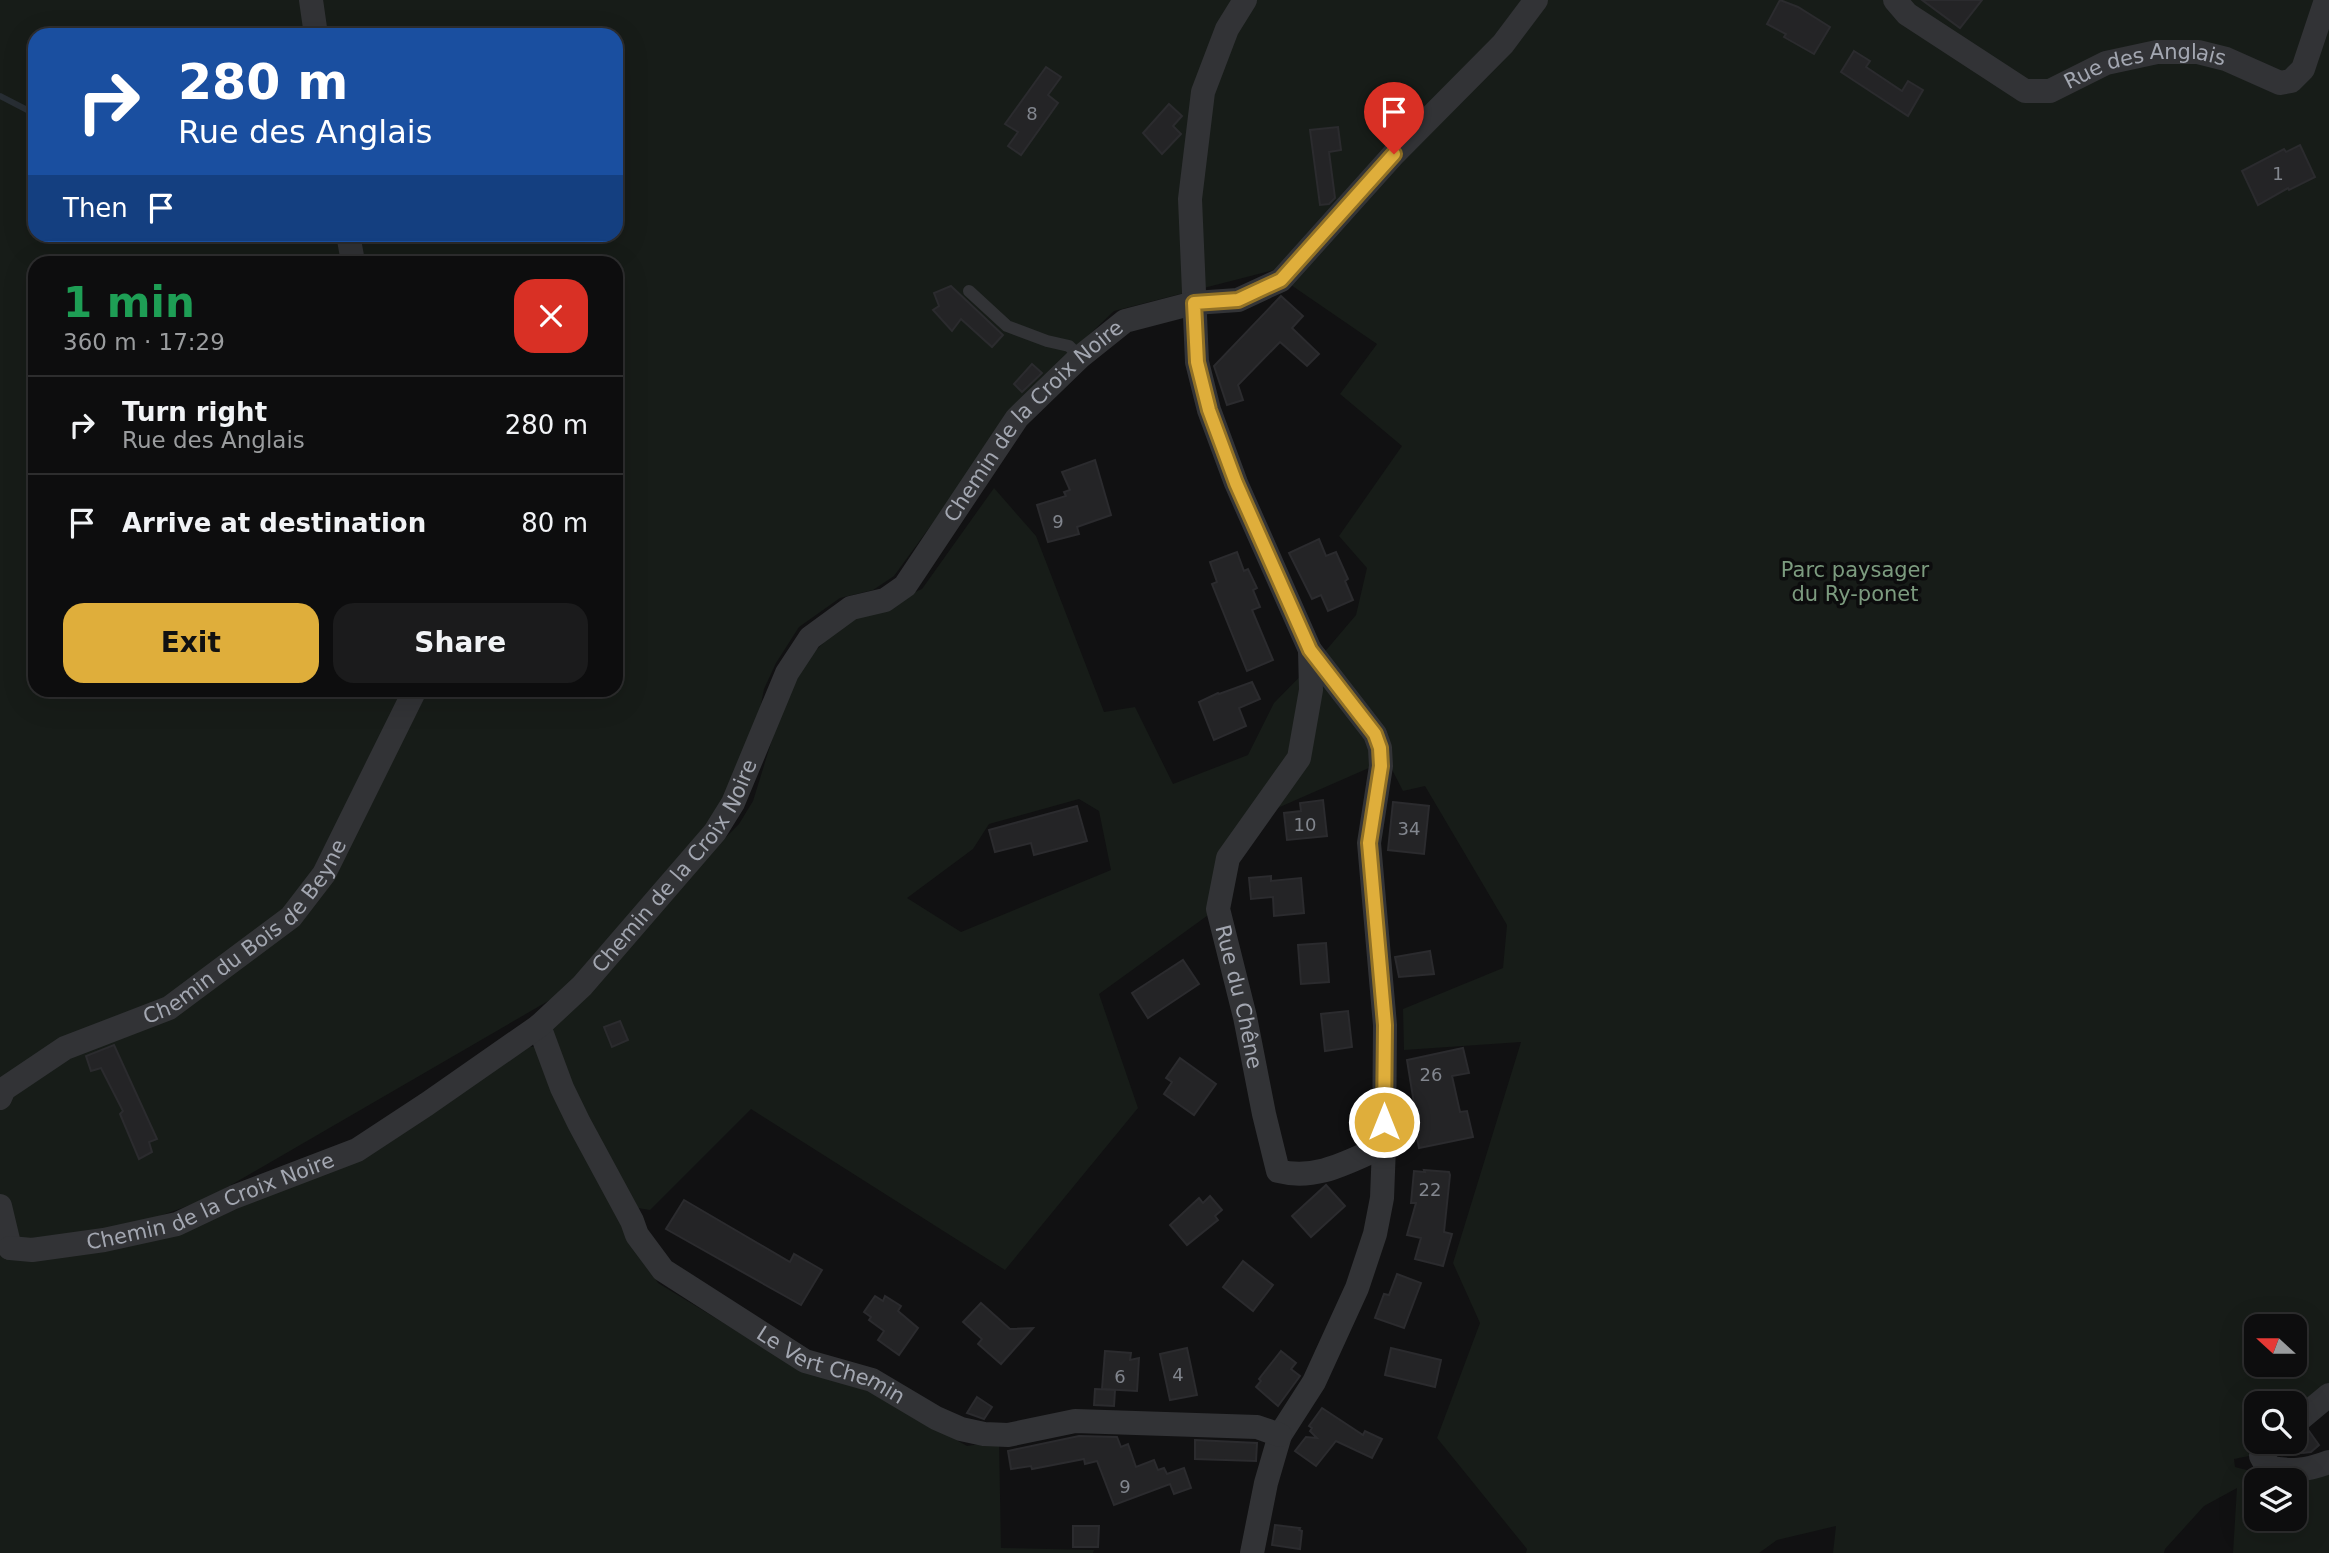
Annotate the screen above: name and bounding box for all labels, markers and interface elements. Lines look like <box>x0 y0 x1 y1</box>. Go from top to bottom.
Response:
street label: Rue des Anglais <box>2060 40 2228 94</box>
text: 280 m <box>178 54 348 111</box>
icon: right <box>63 56 154 147</box>
pin <box>1364 82 1424 154</box>
icon: arrive <box>1375 93 1413 131</box>
house number: 8 <box>1026 103 1038 124</box>
text: Rue des Anglais <box>178 113 432 151</box>
house number: 1 <box>2272 163 2284 184</box>
icon: arrive <box>142 189 180 227</box>
text: Then <box>63 193 128 223</box>
text: 1 min <box>63 278 195 327</box>
button: close <box>514 279 588 353</box>
street label: Chemin de la Croix Noire <box>939 315 1128 527</box>
text: 360 m · 17:29 <box>63 329 225 355</box>
text: Turn right <box>122 397 267 427</box>
icon: right <box>63 406 101 444</box>
text: 280 m <box>505 410 588 440</box>
text: Rue des Anglais <box>122 427 305 453</box>
icon: arrive <box>63 504 101 542</box>
text: Arrive at destination <box>122 508 426 538</box>
text: 80 m <box>521 508 588 538</box>
house number: 9 <box>1052 511 1064 532</box>
park label: Parc paysager du Ry-ponet <box>1781 558 1930 606</box>
button: Exit <box>63 603 319 683</box>
button: Share <box>333 603 588 683</box>
street label: Chemin de la Croix Noire <box>587 756 762 977</box>
house number: 10 <box>1294 814 1316 835</box>
house number: 34 <box>1398 818 1420 839</box>
street label: Chemin du Bois de Beyne <box>140 836 351 1029</box>
street label: Rue du Chêne <box>1210 922 1267 1071</box>
house number: 26 <box>1420 1064 1442 1085</box>
position arrow <box>1347 1085 1421 1159</box>
street label: Chemin de la Croix Noire <box>85 1148 338 1254</box>
house number: 22 <box>1419 1179 1441 1200</box>
north arrow <box>2244 1314 2306 1377</box>
map controls <box>2244 1314 2307 1531</box>
street label: Le Vert Chemin <box>752 1321 909 1409</box>
house number: 4 <box>1172 1364 1184 1385</box>
house number: 6 <box>1114 1366 1126 1387</box>
button: search <box>2244 1391 2307 1454</box>
button: layers <box>2244 1468 2307 1531</box>
house number: 9 <box>1119 1476 1131 1497</box>

